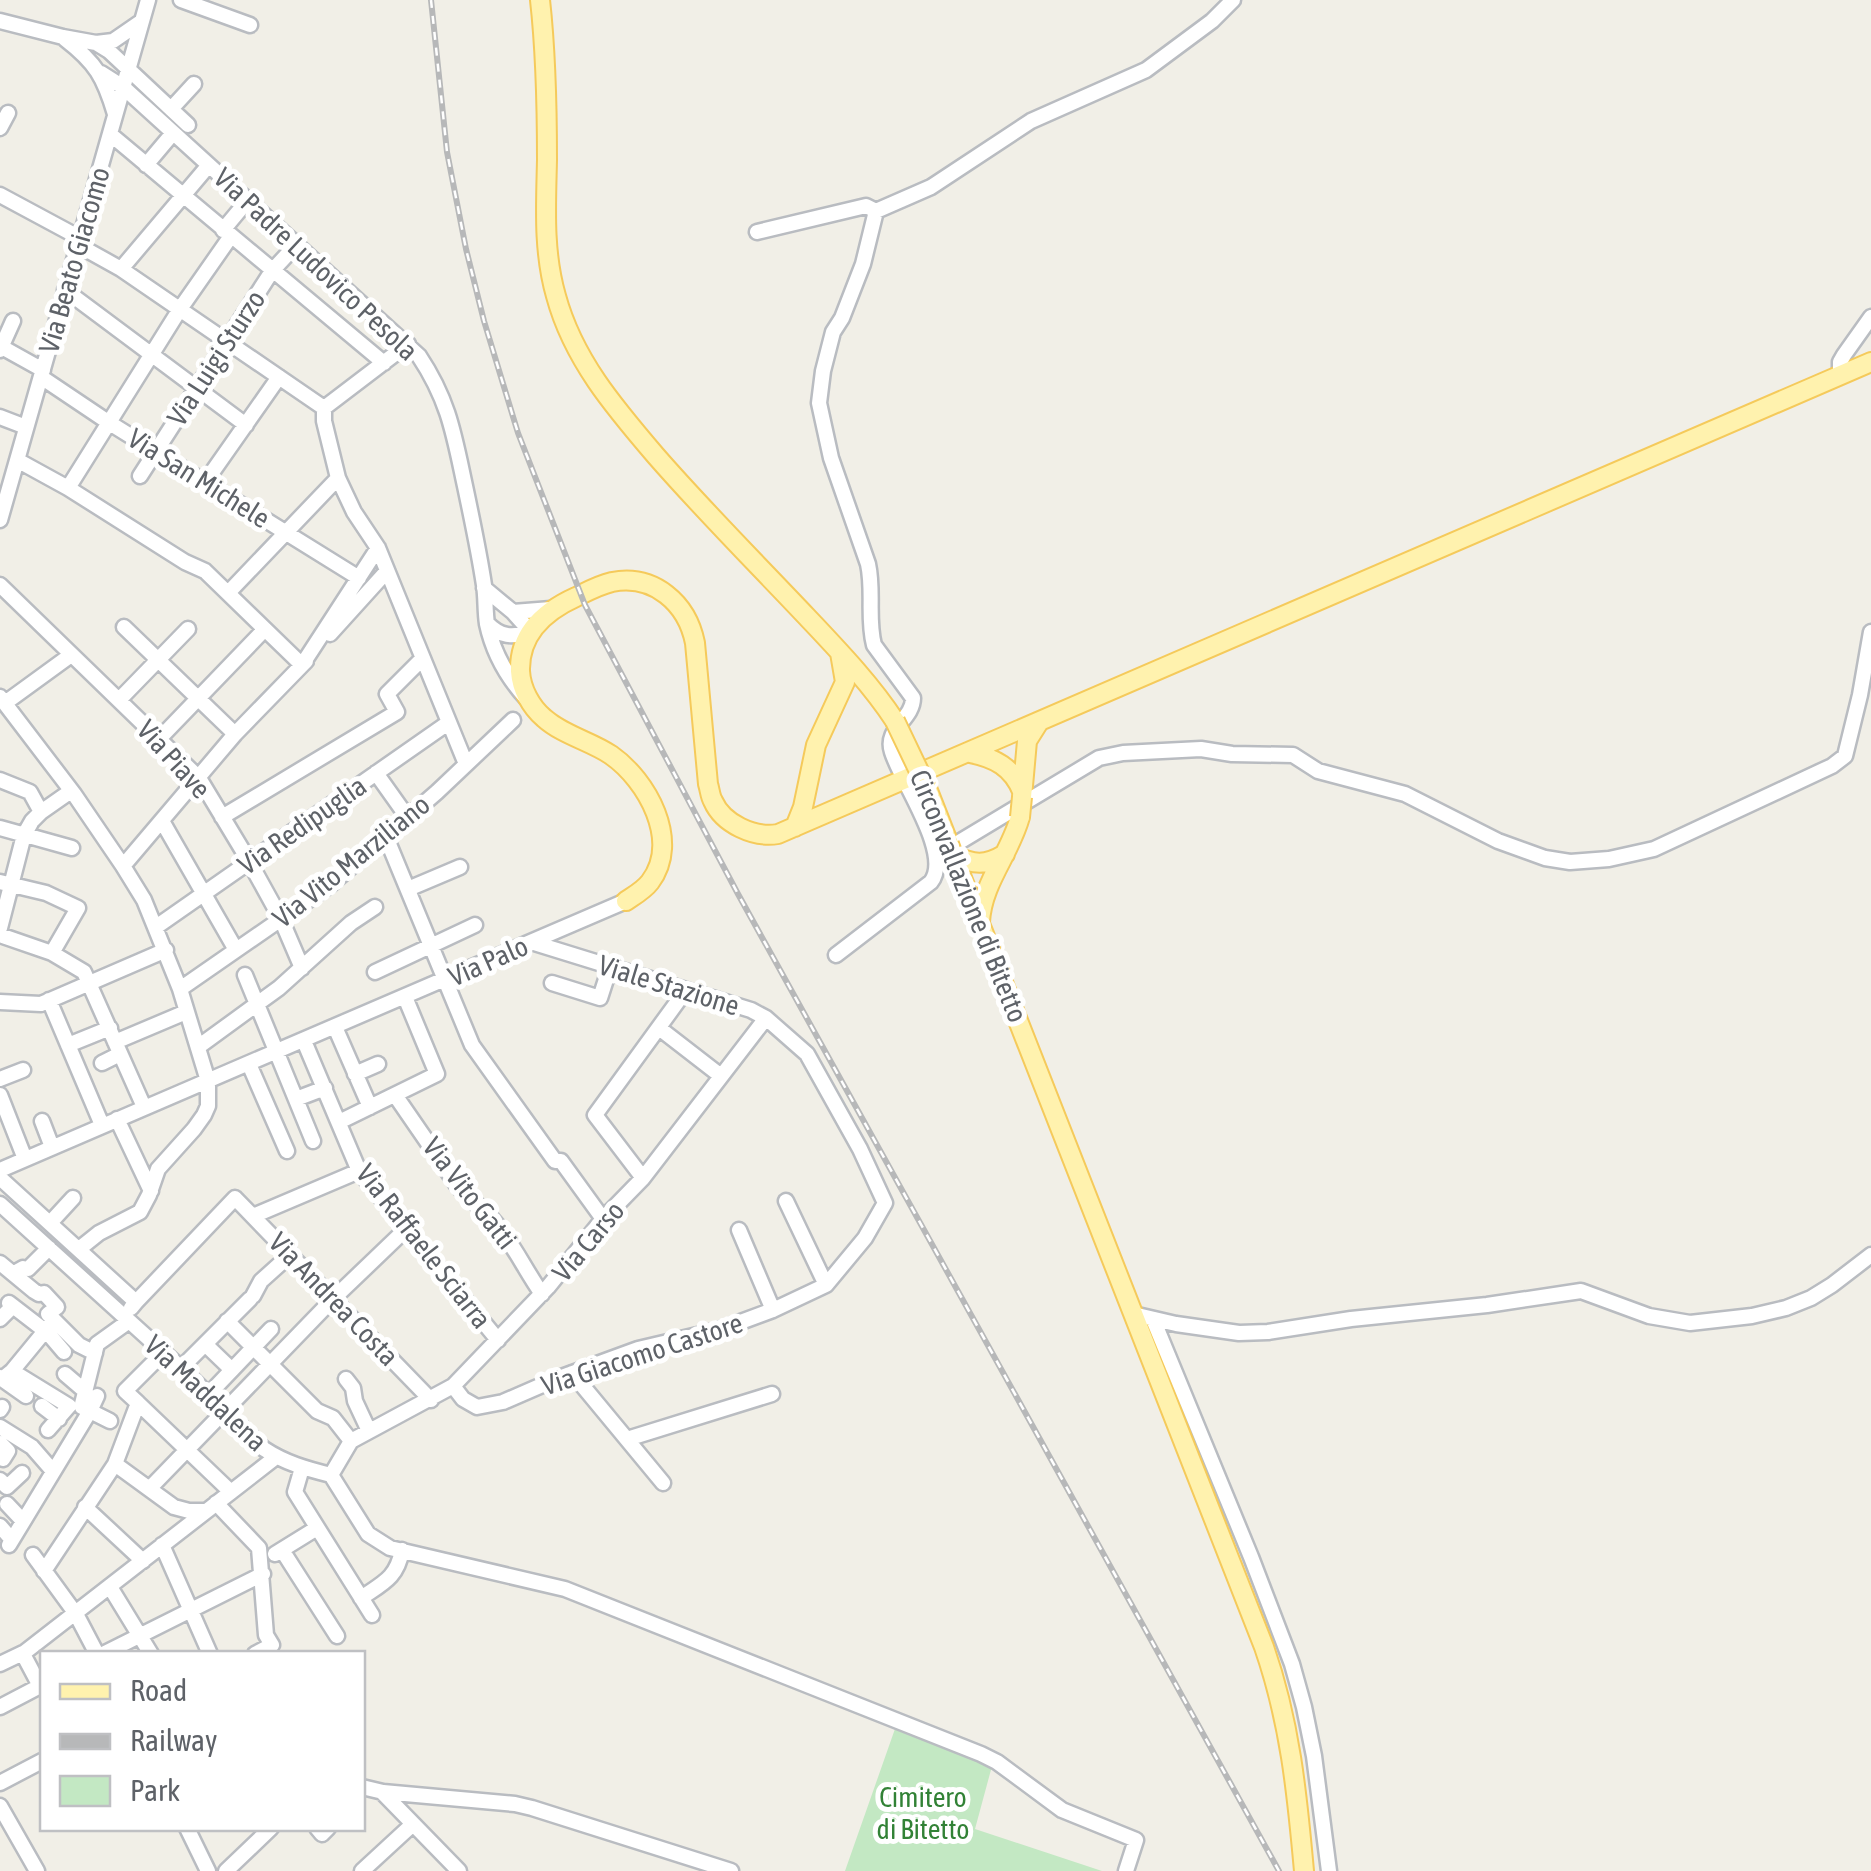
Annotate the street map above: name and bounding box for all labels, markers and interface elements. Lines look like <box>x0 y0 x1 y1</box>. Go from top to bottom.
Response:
street label: Via Padre Ludovico Pesola <box>208 161 424 367</box>
street label: Via Beato Giacomo <box>32 163 116 357</box>
street label: Via Luigi Sturzo <box>160 284 272 432</box>
street label: Via San Michele <box>122 422 276 534</box>
street label: Via Piave <box>131 714 217 804</box>
street label: Circonvallazione di Bitetto <box>904 765 1034 1027</box>
street label: Via Redipuglia <box>232 769 372 881</box>
street label: Via Vito Marziliano <box>266 788 436 934</box>
street label: Via Palo <box>443 929 533 993</box>
street label: Viale Stazione <box>595 948 743 1022</box>
street label: Via Vito Gatti <box>417 1131 523 1255</box>
street label: Via Raffaele Sciarra <box>350 1158 498 1334</box>
street label: Via Carso <box>546 1195 630 1287</box>
street label: Via Andrea Costa <box>263 1226 405 1372</box>
street label: Via Giacomo Castore <box>537 1306 747 1402</box>
street label: Via Maddalena <box>138 1329 274 1457</box>
legend <box>40 1651 365 1831</box>
text: Road <box>130 1673 187 1707</box>
text: Railway <box>130 1723 217 1757</box>
text: Park <box>130 1773 180 1807</box>
park label: Cimitero di Bitetto <box>877 1781 969 1845</box>

